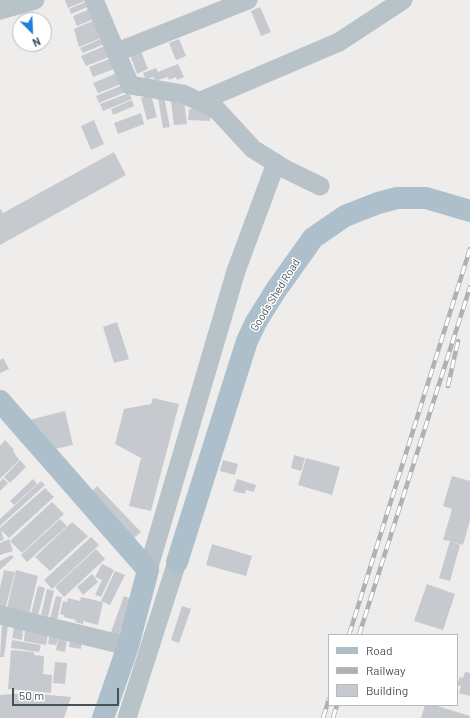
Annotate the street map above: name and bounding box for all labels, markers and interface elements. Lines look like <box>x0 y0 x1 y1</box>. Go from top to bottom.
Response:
north arrow <box>12 12 52 52</box>
text: N <box>31 35 43 50</box>
street label: Goods Shed Road <box>247 256 303 334</box>
legend <box>328 634 458 706</box>
text: Road <box>366 643 393 657</box>
text: Railway <box>366 663 405 677</box>
scale bar <box>14 680 121 706</box>
text: Building <box>366 683 408 697</box>
text: 50 m <box>19 688 44 702</box>

